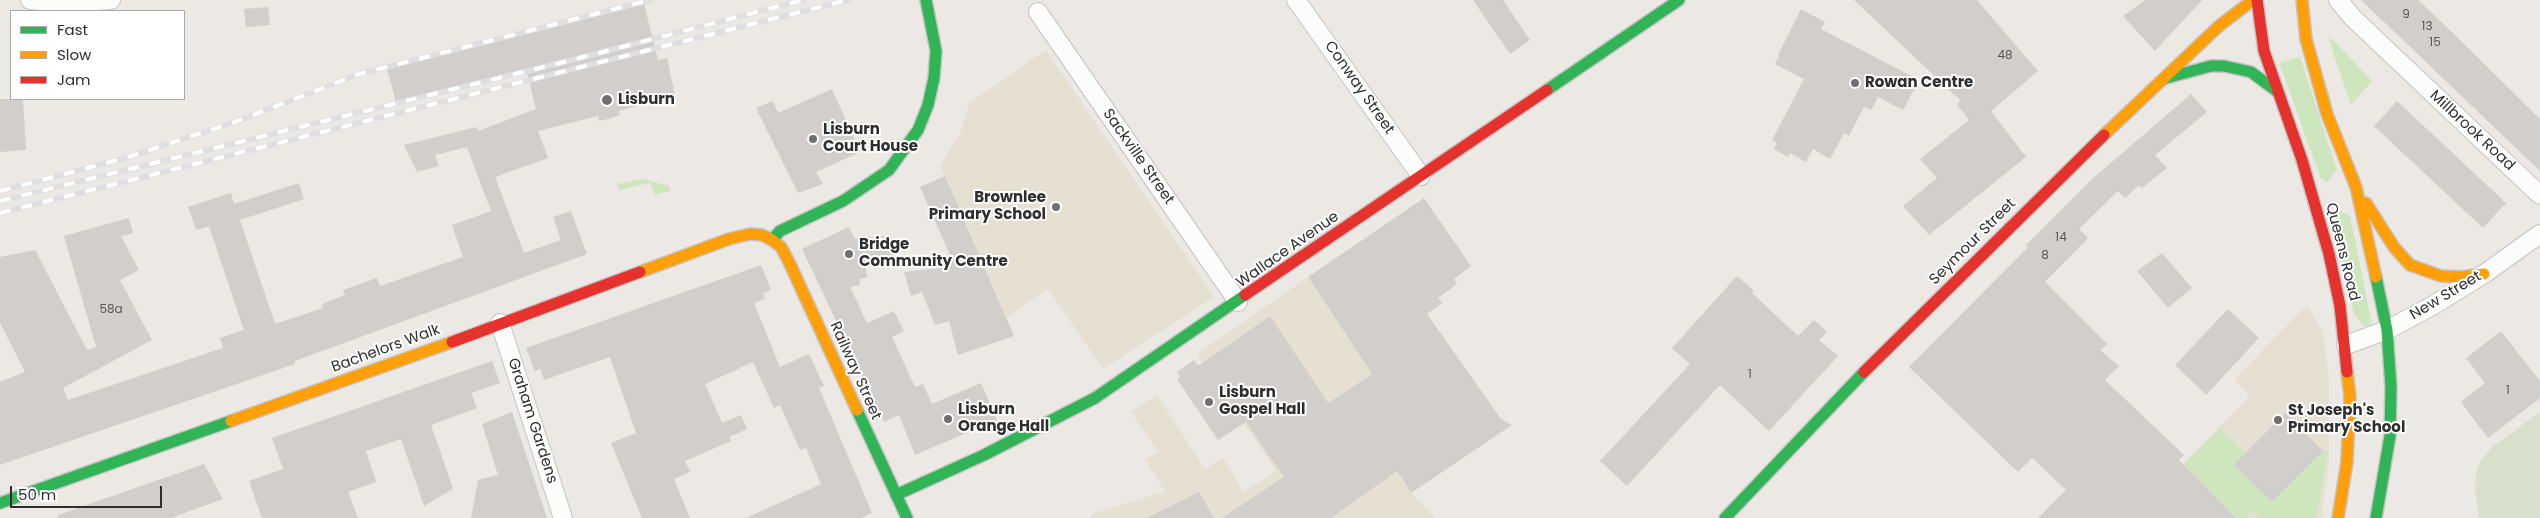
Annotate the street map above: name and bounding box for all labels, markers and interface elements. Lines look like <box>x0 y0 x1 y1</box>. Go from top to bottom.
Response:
house number: 9 <box>2402 8 2410 22</box>
legend <box>10 10 185 100</box>
text: Fast <box>57 19 88 40</box>
house number: 13 <box>2422 20 2432 34</box>
house number: 15 <box>2429 36 2441 50</box>
street label: Conway Street <box>1320 38 1398 138</box>
text: Slow <box>57 44 91 65</box>
house number: 48 <box>1997 49 2013 63</box>
text: Jam <box>57 69 91 90</box>
place label: Rowan Centre <box>1865 74 1973 92</box>
marker: Rowan Centre <box>1849 77 1861 89</box>
street label: Millbrook Road <box>2426 87 2518 175</box>
place label: Lisburn <box>618 91 675 109</box>
marker: Lisburn <box>600 93 614 107</box>
street label: Sackville Street <box>1098 106 1178 208</box>
place label: Lisburn Court House <box>823 121 918 156</box>
marker: Lisburn Court House <box>807 133 819 145</box>
place label: Brownlee Primary School <box>929 189 1046 224</box>
street label: Seymour Street <box>1926 195 2020 289</box>
marker: Brownlee Primary School <box>1050 201 1062 213</box>
street label: Queens Road <box>2321 201 2363 303</box>
street label: Wallace Avenue <box>1233 208 1343 292</box>
house number: 14 <box>2055 231 2067 245</box>
place label: Bridge Community Centre <box>859 236 1008 271</box>
marker: Bridge Community Centre <box>843 248 855 260</box>
house number: 8 <box>2041 249 2049 263</box>
street label: New Street <box>2407 268 2485 324</box>
house number: 58a <box>99 303 123 317</box>
street label: Railway Street <box>825 319 885 423</box>
street label: Bachelors Walk <box>329 321 443 377</box>
street label: Graham Gardens <box>503 356 561 486</box>
house number: 1 <box>1748 368 1752 382</box>
place label: Lisburn Gospel Hall <box>1219 384 1305 419</box>
house number: 1 <box>2506 384 2510 398</box>
marker: Lisburn Gospel Hall <box>1203 396 1215 408</box>
place label: Lisburn Orange Hall <box>958 401 1049 436</box>
place label: St Joseph's Primary School <box>2288 402 2405 437</box>
marker: Lisburn Orange Hall <box>942 413 954 425</box>
marker: St Joseph's Primary School <box>2272 414 2284 426</box>
scale bar <box>12 476 165 508</box>
text: 50 m <box>18 484 56 505</box>

